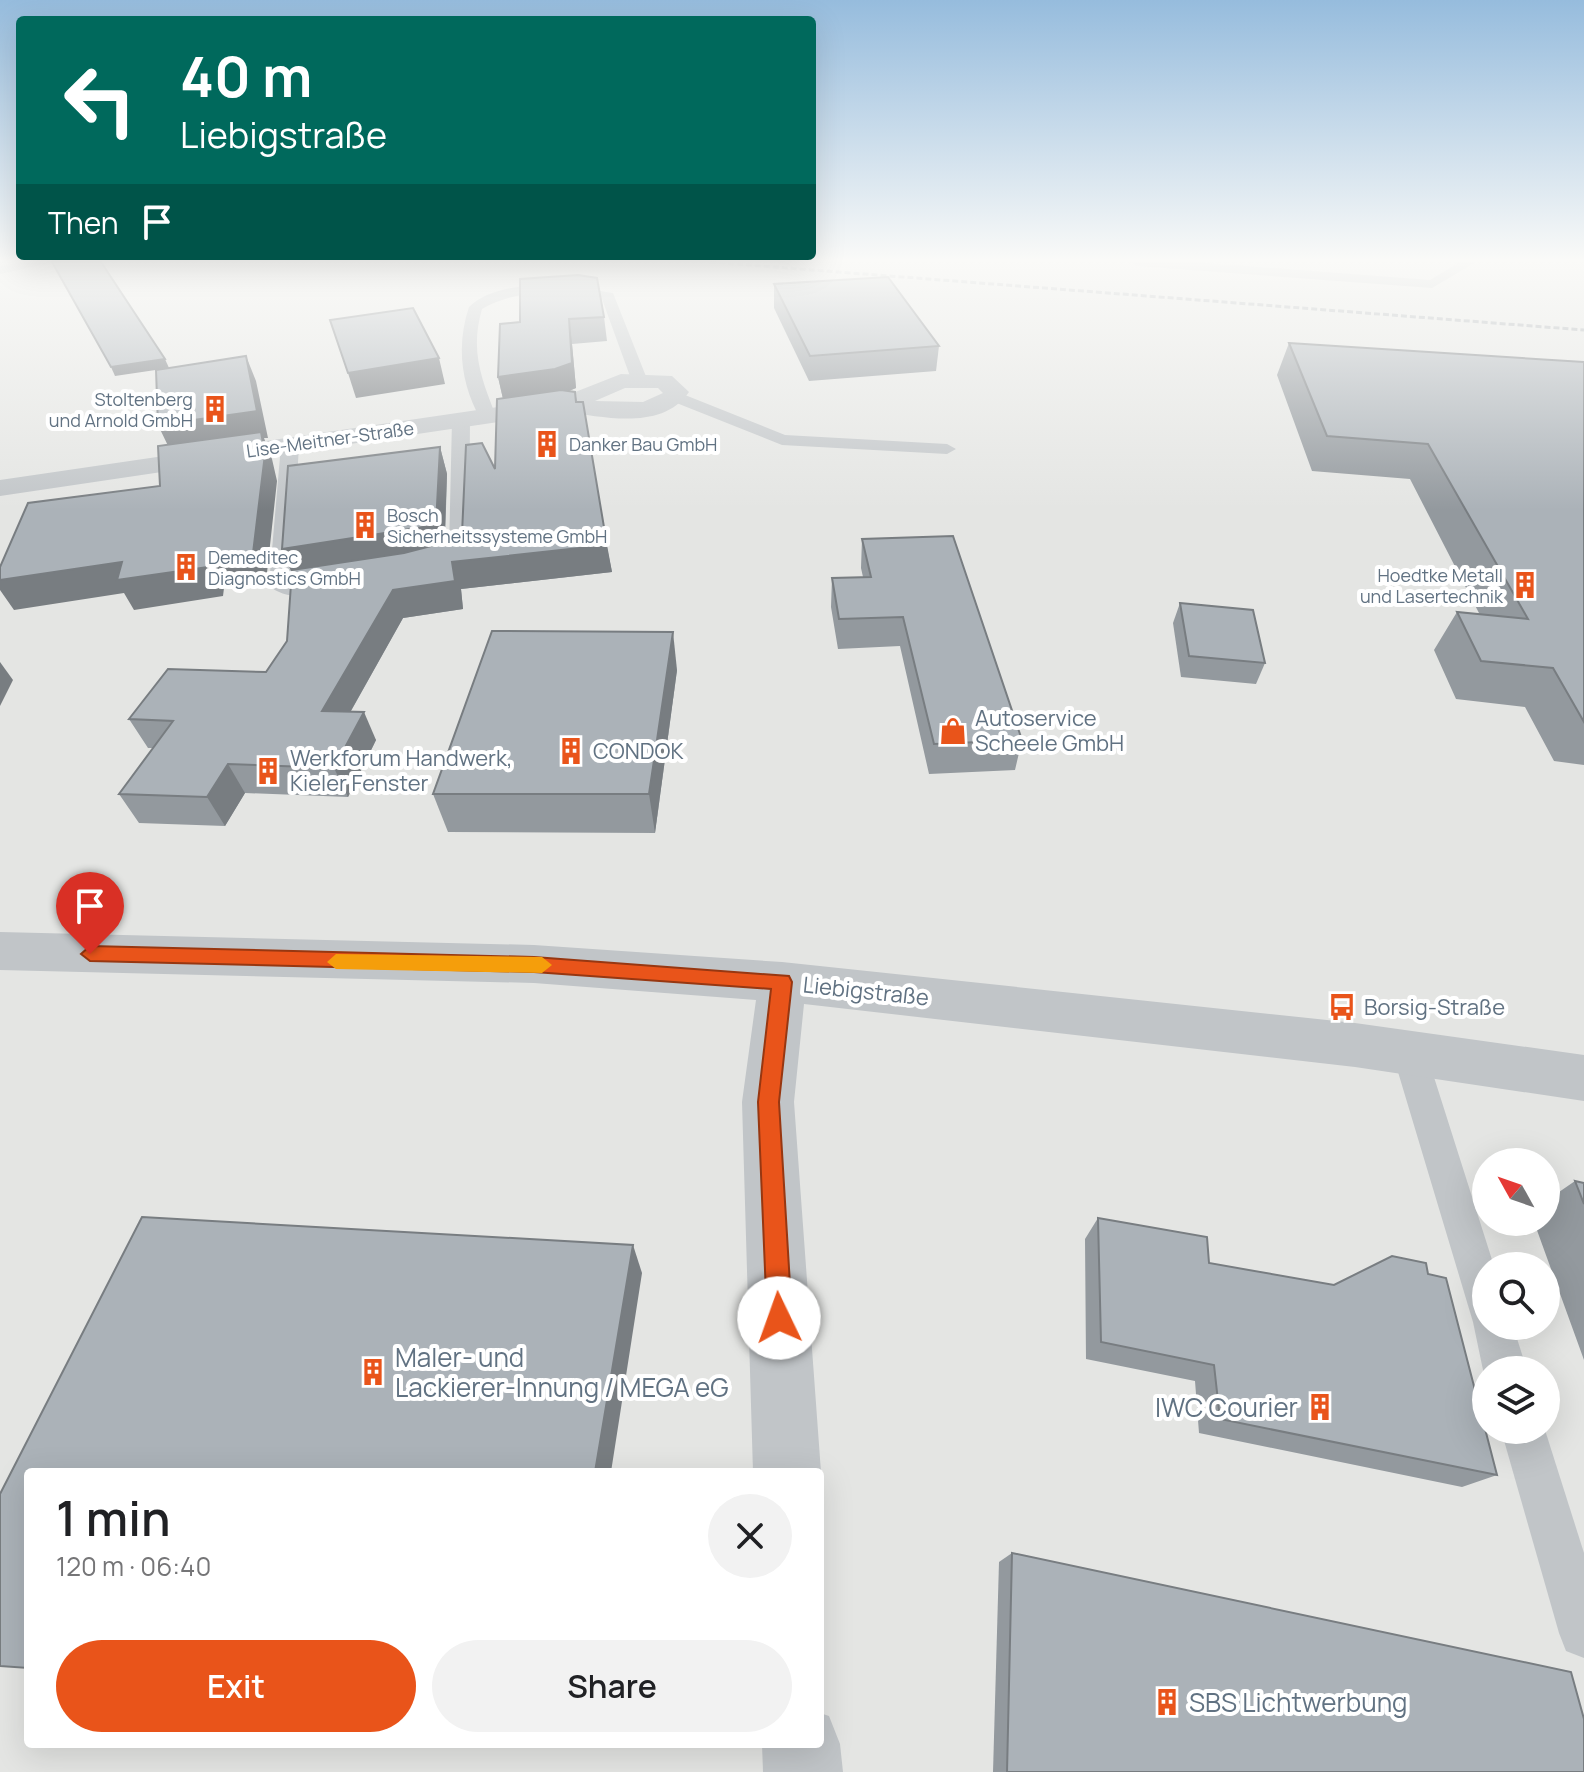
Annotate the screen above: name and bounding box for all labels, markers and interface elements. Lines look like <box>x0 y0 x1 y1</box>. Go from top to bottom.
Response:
text: 40 m <box>180 37 312 114</box>
icon: left <box>48 48 152 152</box>
text: Liebigstraße <box>180 110 387 159</box>
icon: arrive <box>135 200 179 244</box>
text: Then <box>48 202 119 243</box>
place label: Stoltenberg und Arnold GmbH <box>49 387 193 432</box>
building icon: Stoltenberg und Arnold GmbH <box>200 394 230 424</box>
street label: Lise-Meitner-Straße <box>245 415 415 463</box>
building icon: Danker Bau GmbH <box>532 429 562 459</box>
place label: Danker Bau GmbH <box>569 432 717 456</box>
place label: Bosch Sicherheitssysteme GmbH <box>387 503 607 548</box>
building icon: Bosch Sicherheitssysteme GmbH <box>350 510 380 540</box>
place label: Demeditec Diagnostics GmbH <box>208 545 361 590</box>
building icon: Demeditec Diagnostics GmbH <box>171 552 201 582</box>
place label: Hoedtke Metall und Lasertechnik <box>1360 563 1504 608</box>
building icon: Hoedtke Metall und Lasertechnik <box>1510 570 1540 600</box>
place label: Autoservice Scheele GmbH <box>975 703 1124 758</box>
shop icon: Autoservice Scheele GmbH <box>938 716 968 746</box>
building icon: CONDOK <box>556 736 586 766</box>
place label: CONDOK <box>593 736 684 766</box>
place label: Werkforum Handwerk, Kieler Fenster <box>290 743 513 798</box>
building icon: Werkforum Handwerk, Kieler Fenster <box>253 756 283 786</box>
pin <box>56 872 124 954</box>
icon: arrive <box>68 884 112 928</box>
street label: Liebigstraße <box>802 969 931 1013</box>
bus stop icon: Borsig-Straße <box>1327 992 1357 1022</box>
place label: Borsig-Straße <box>1364 992 1505 1022</box>
north arrow <box>1472 1148 1560 1236</box>
map controls <box>1472 1148 1560 1444</box>
button: search <box>1472 1252 1560 1340</box>
position arrow <box>737 1276 821 1360</box>
place label: Maler- und Lackierer-Innung / MEGA eG <box>395 1339 729 1405</box>
button: layers <box>1472 1356 1560 1444</box>
building icon: Maler- und Lackierer-Innung / MEGA eG <box>358 1357 388 1387</box>
place label: IWC Courier <box>1155 1389 1298 1425</box>
building icon: IWC Courier <box>1305 1392 1335 1422</box>
text: 1 min <box>56 1485 170 1550</box>
button: close <box>708 1494 792 1578</box>
text: 120 m · 06:40 <box>56 1548 211 1584</box>
button: Exit <box>56 1640 416 1732</box>
button: Share <box>432 1640 792 1732</box>
place label: SBS Lichtwerbung <box>1189 1684 1407 1720</box>
building icon: SBS Lichtwerbung <box>1152 1687 1182 1717</box>

